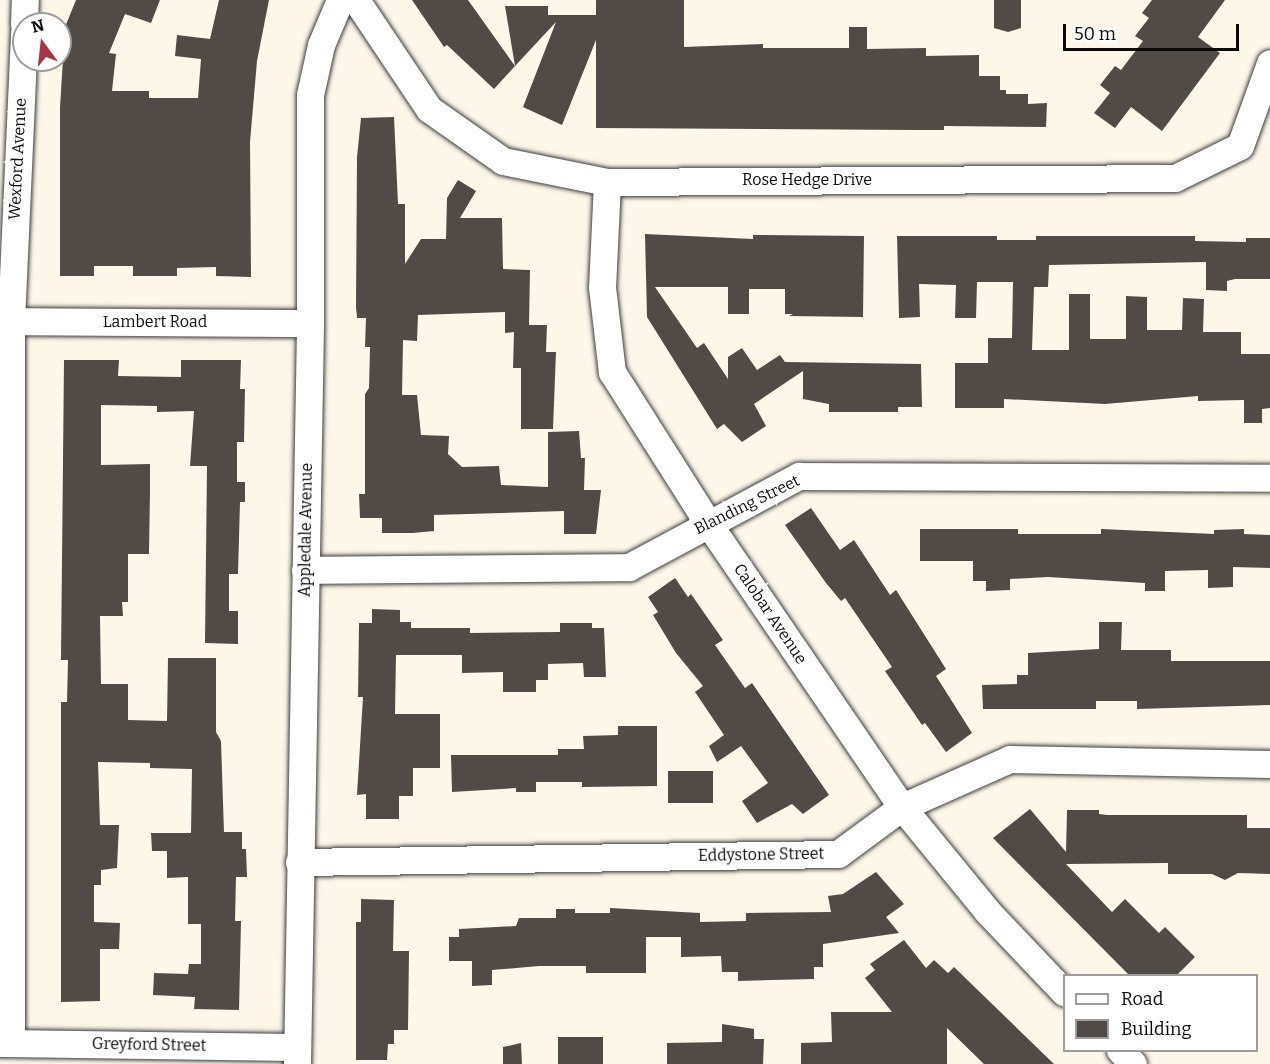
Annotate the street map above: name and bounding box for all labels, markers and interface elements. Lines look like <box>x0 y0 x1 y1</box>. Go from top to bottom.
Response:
north arrow <box>12 12 72 72</box>
scale bar <box>1066 12 1242 50</box>
text: N <box>29 15 46 37</box>
text: 50 m <box>1074 23 1116 45</box>
street label: Wexford Avenue <box>5 97 31 221</box>
street label: Rose Hedge Drive <box>742 170 872 190</box>
street label: Lambert Road <box>103 312 207 332</box>
street label: Appledale Avenue <box>295 463 317 597</box>
street label: Blanding Street <box>691 471 803 539</box>
street label: Calobar Avenue <box>729 560 811 668</box>
street label: Eddystone Street <box>698 844 824 866</box>
legend <box>1063 974 1258 1052</box>
text: Road <box>1121 988 1163 1010</box>
text: Building <box>1121 1018 1192 1040</box>
street label: Greyford Street <box>92 1034 206 1056</box>

